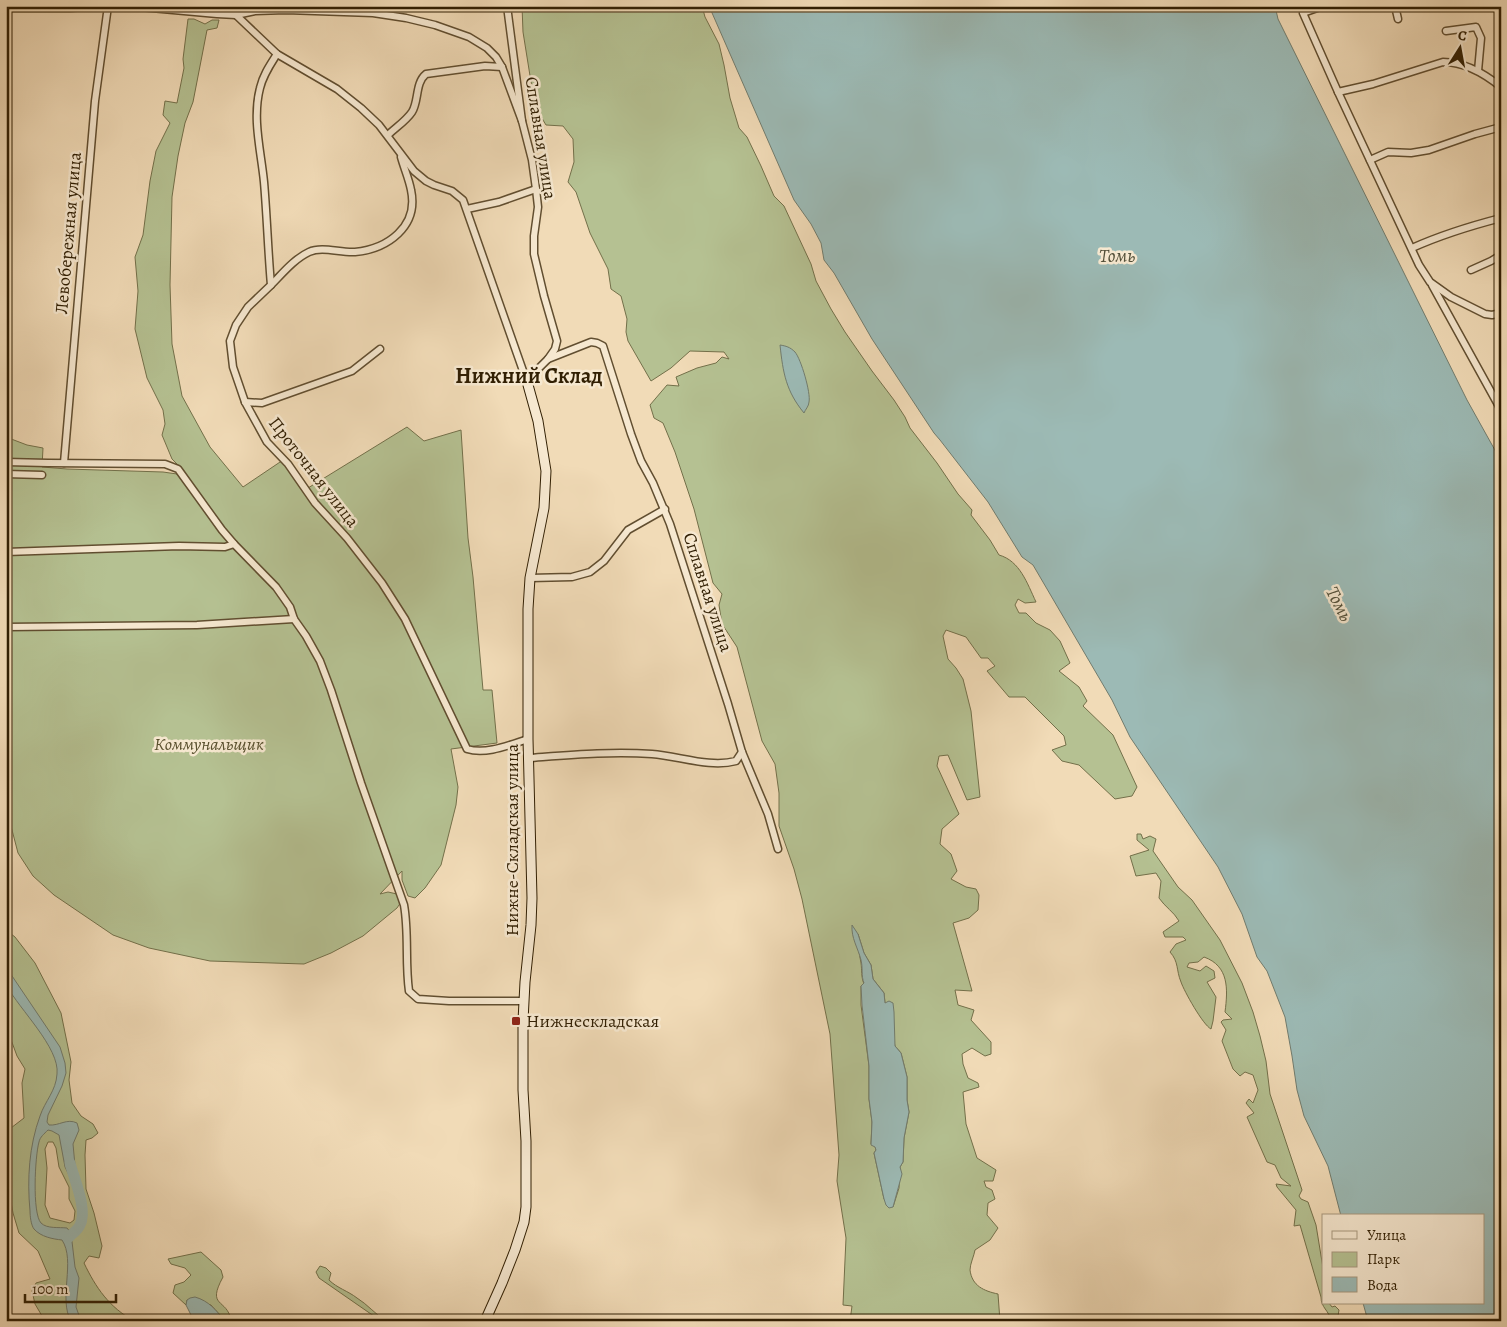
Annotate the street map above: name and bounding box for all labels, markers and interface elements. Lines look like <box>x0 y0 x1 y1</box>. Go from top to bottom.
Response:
north arrow <box>1434 22 1484 72</box>
text: С <box>1456 26 1469 46</box>
street label: Сплавная улица <box>519 75 563 202</box>
street label: Левобережная улица <box>49 150 87 315</box>
water label: Томь <box>1099 243 1135 269</box>
district label: Нижний Склад <box>455 361 603 391</box>
street label: Проточная улица <box>263 412 365 533</box>
street label: Сплавная улица <box>677 529 739 655</box>
water label: Томь <box>1319 582 1359 626</box>
park label: Коммунальщик <box>154 732 264 756</box>
street label: Нижне-Складская улица <box>500 743 524 936</box>
place label: Нижнескладская <box>526 1009 659 1033</box>
marker: Нижнескладская <box>510 1015 522 1027</box>
legend <box>1322 1214 1484 1304</box>
text: Улица <box>1367 1225 1406 1245</box>
text: Парк <box>1367 1249 1400 1269</box>
scale bar <box>25 1272 116 1304</box>
text: Вода <box>1367 1275 1398 1295</box>
text: 100 m <box>32 1279 69 1299</box>

